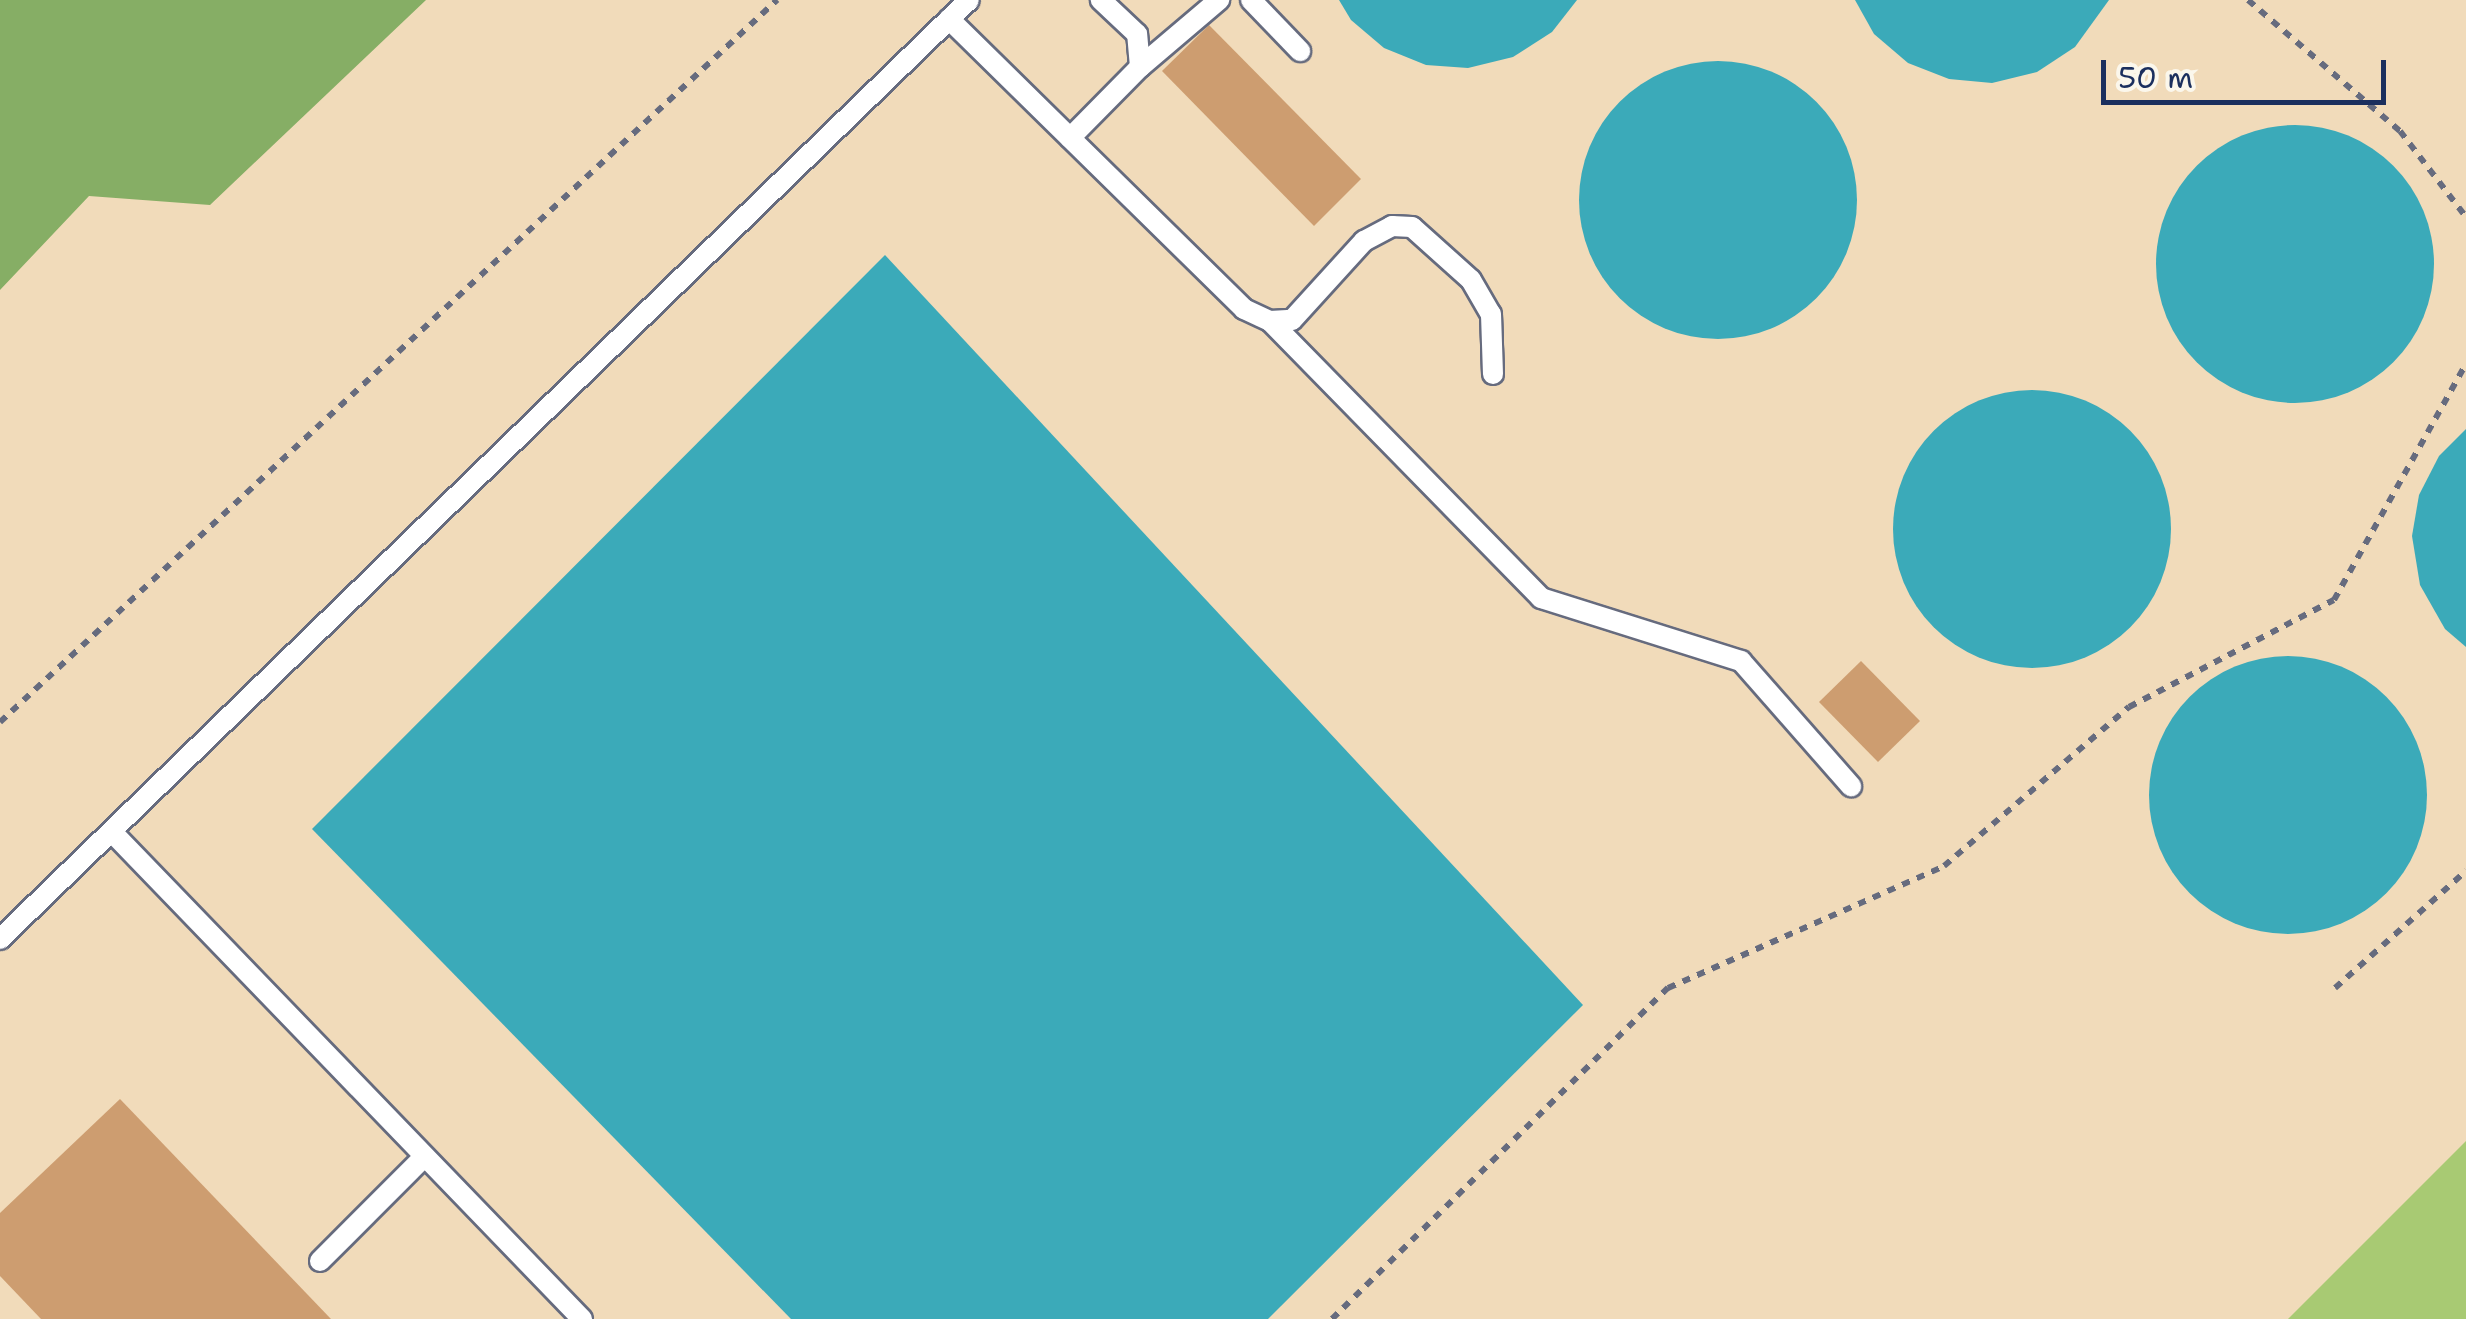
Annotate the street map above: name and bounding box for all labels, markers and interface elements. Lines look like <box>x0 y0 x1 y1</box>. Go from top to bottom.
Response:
scale bar <box>2106 40 2391 102</box>
text: 50 m <box>2118 57 2193 98</box>

